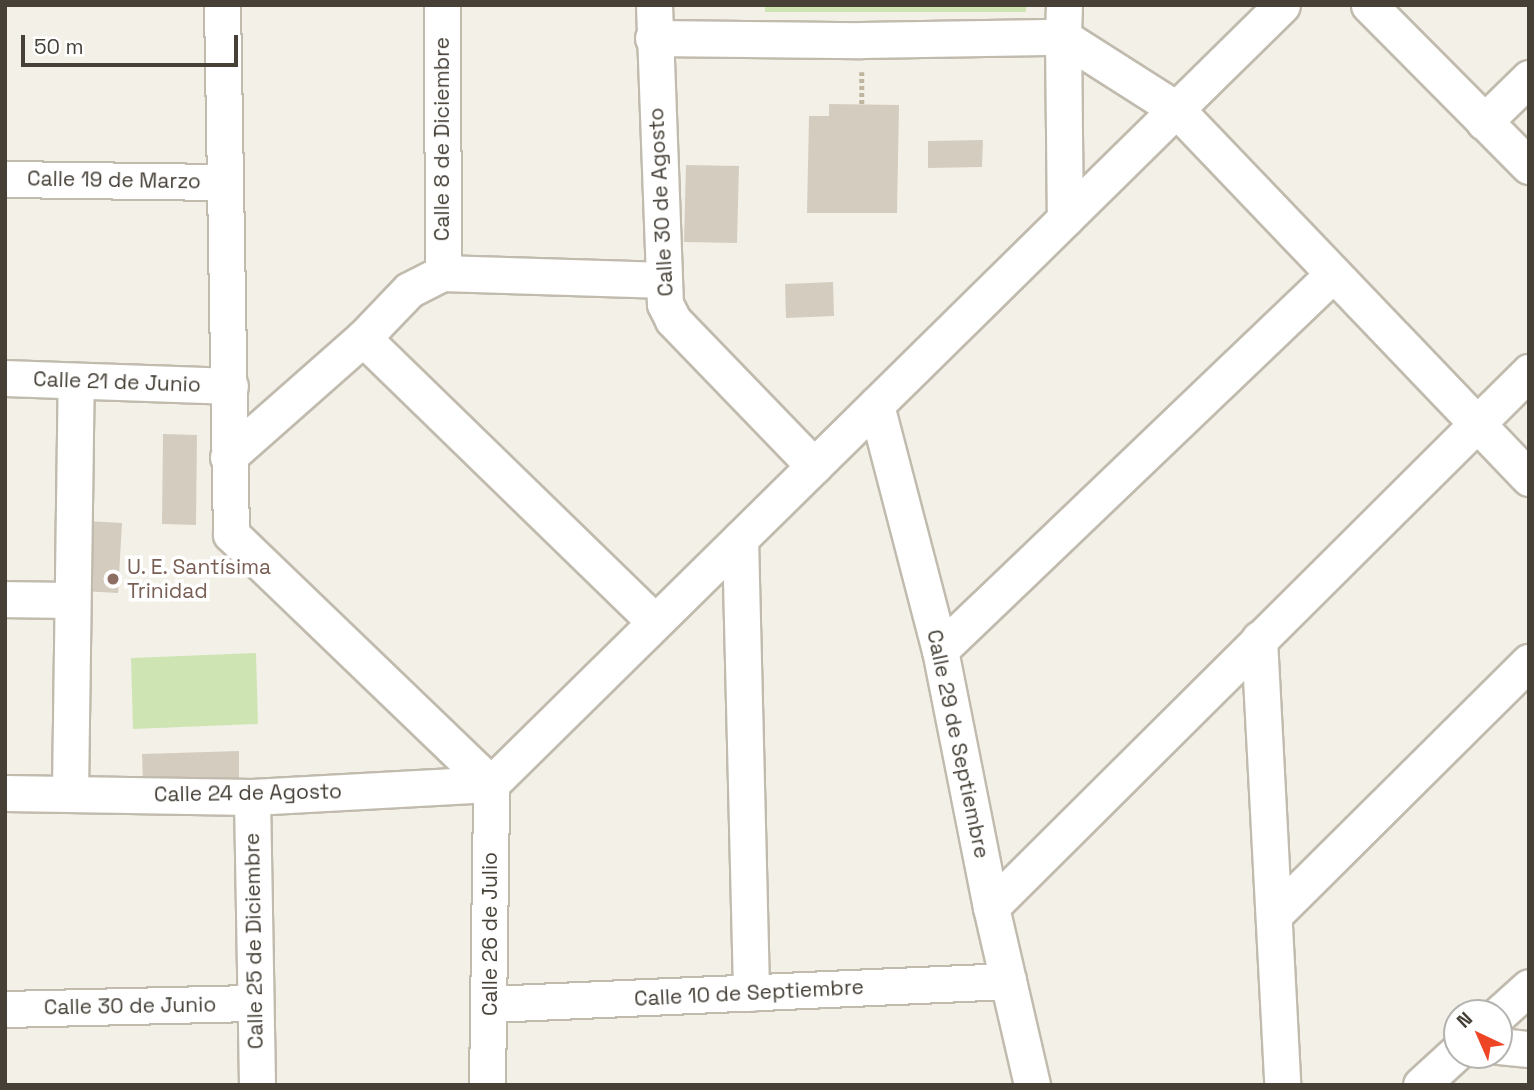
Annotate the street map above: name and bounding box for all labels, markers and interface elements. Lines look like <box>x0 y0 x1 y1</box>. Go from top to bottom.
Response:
scale bar <box>24 21 242 65</box>
text: 50 m <box>34 33 84 60</box>
street label: Calle 8 de Diciembre <box>429 37 455 241</box>
street label: Calle 30 de Agosto <box>643 107 679 297</box>
street label: Calle 19 de Marzo <box>27 166 201 194</box>
street label: Calle 21 de Junio <box>33 366 201 398</box>
place label: U. E. Santísima Trinidad <box>127 554 273 604</box>
marker: U. E. Santísima Trinidad <box>105 571 121 587</box>
street label: Calle 29 de Septiembre <box>921 627 995 861</box>
street label: Calle 24 de Agosto <box>154 779 342 807</box>
street label: Calle 25 de Diciembre <box>240 833 268 1049</box>
street label: Calle 26 de Julio <box>477 852 503 1016</box>
street label: Calle 10 de Septiembre <box>634 974 864 1012</box>
street label: Calle 30 de Junio <box>44 992 216 1020</box>
north arrow <box>1443 999 1513 1069</box>
text: N <box>1451 1007 1478 1033</box>

